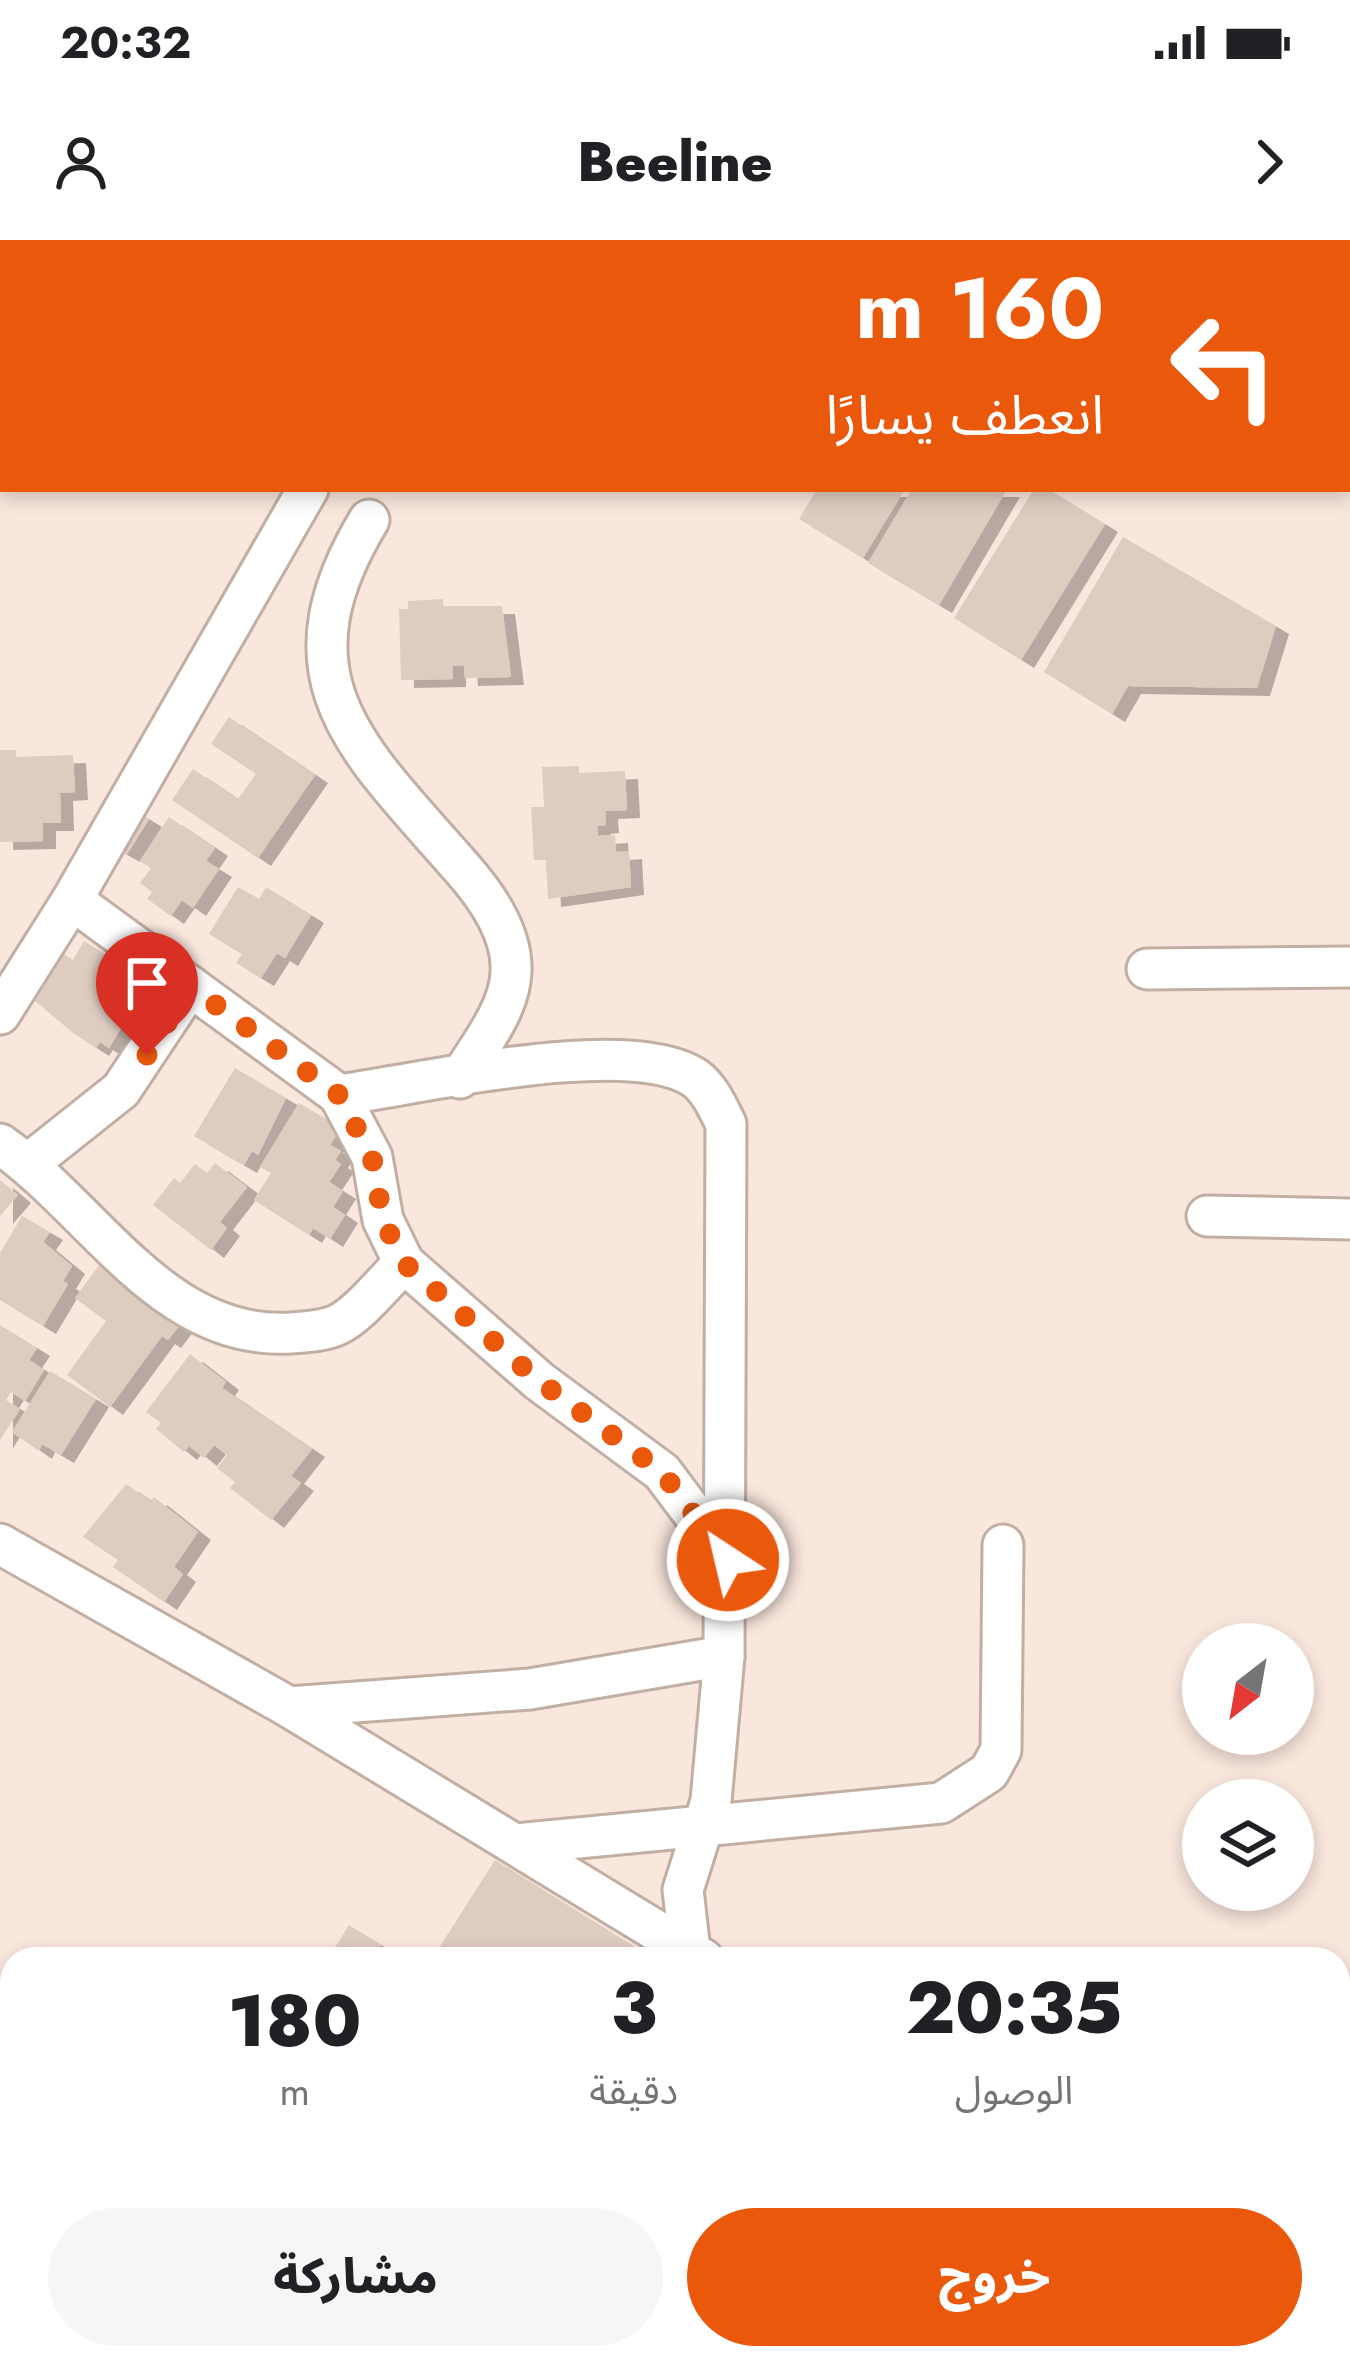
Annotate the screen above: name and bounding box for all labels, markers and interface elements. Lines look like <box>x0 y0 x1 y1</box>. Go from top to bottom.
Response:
text: 20:32 <box>60 10 191 75</box>
text: Beeline <box>577 123 773 201</box>
icon: person <box>48 129 114 195</box>
icon: forward <box>1236 129 1302 195</box>
text: 160 m <box>855 248 1104 370</box>
icon: left <box>1146 288 1302 444</box>
text: انعطف يسارًا <box>826 376 1104 454</box>
pin <box>96 932 198 1055</box>
icon: arrive <box>114 950 180 1016</box>
position arrow <box>665 1497 791 1623</box>
north arrow <box>1182 1623 1314 1755</box>
map controls <box>1182 1623 1314 1911</box>
button: layers <box>1182 1779 1314 1911</box>
text: 3 <box>611 1956 657 2060</box>
text: 20:35 <box>906 1956 1122 2060</box>
text: 180 <box>228 1969 362 2073</box>
text: دقيقة <box>589 2062 678 2119</box>
text: الوصول <box>955 2062 1073 2119</box>
text: m <box>279 2063 310 2120</box>
button: مشاركة <box>48 2208 663 2346</box>
button: خروج <box>687 2208 1302 2346</box>

